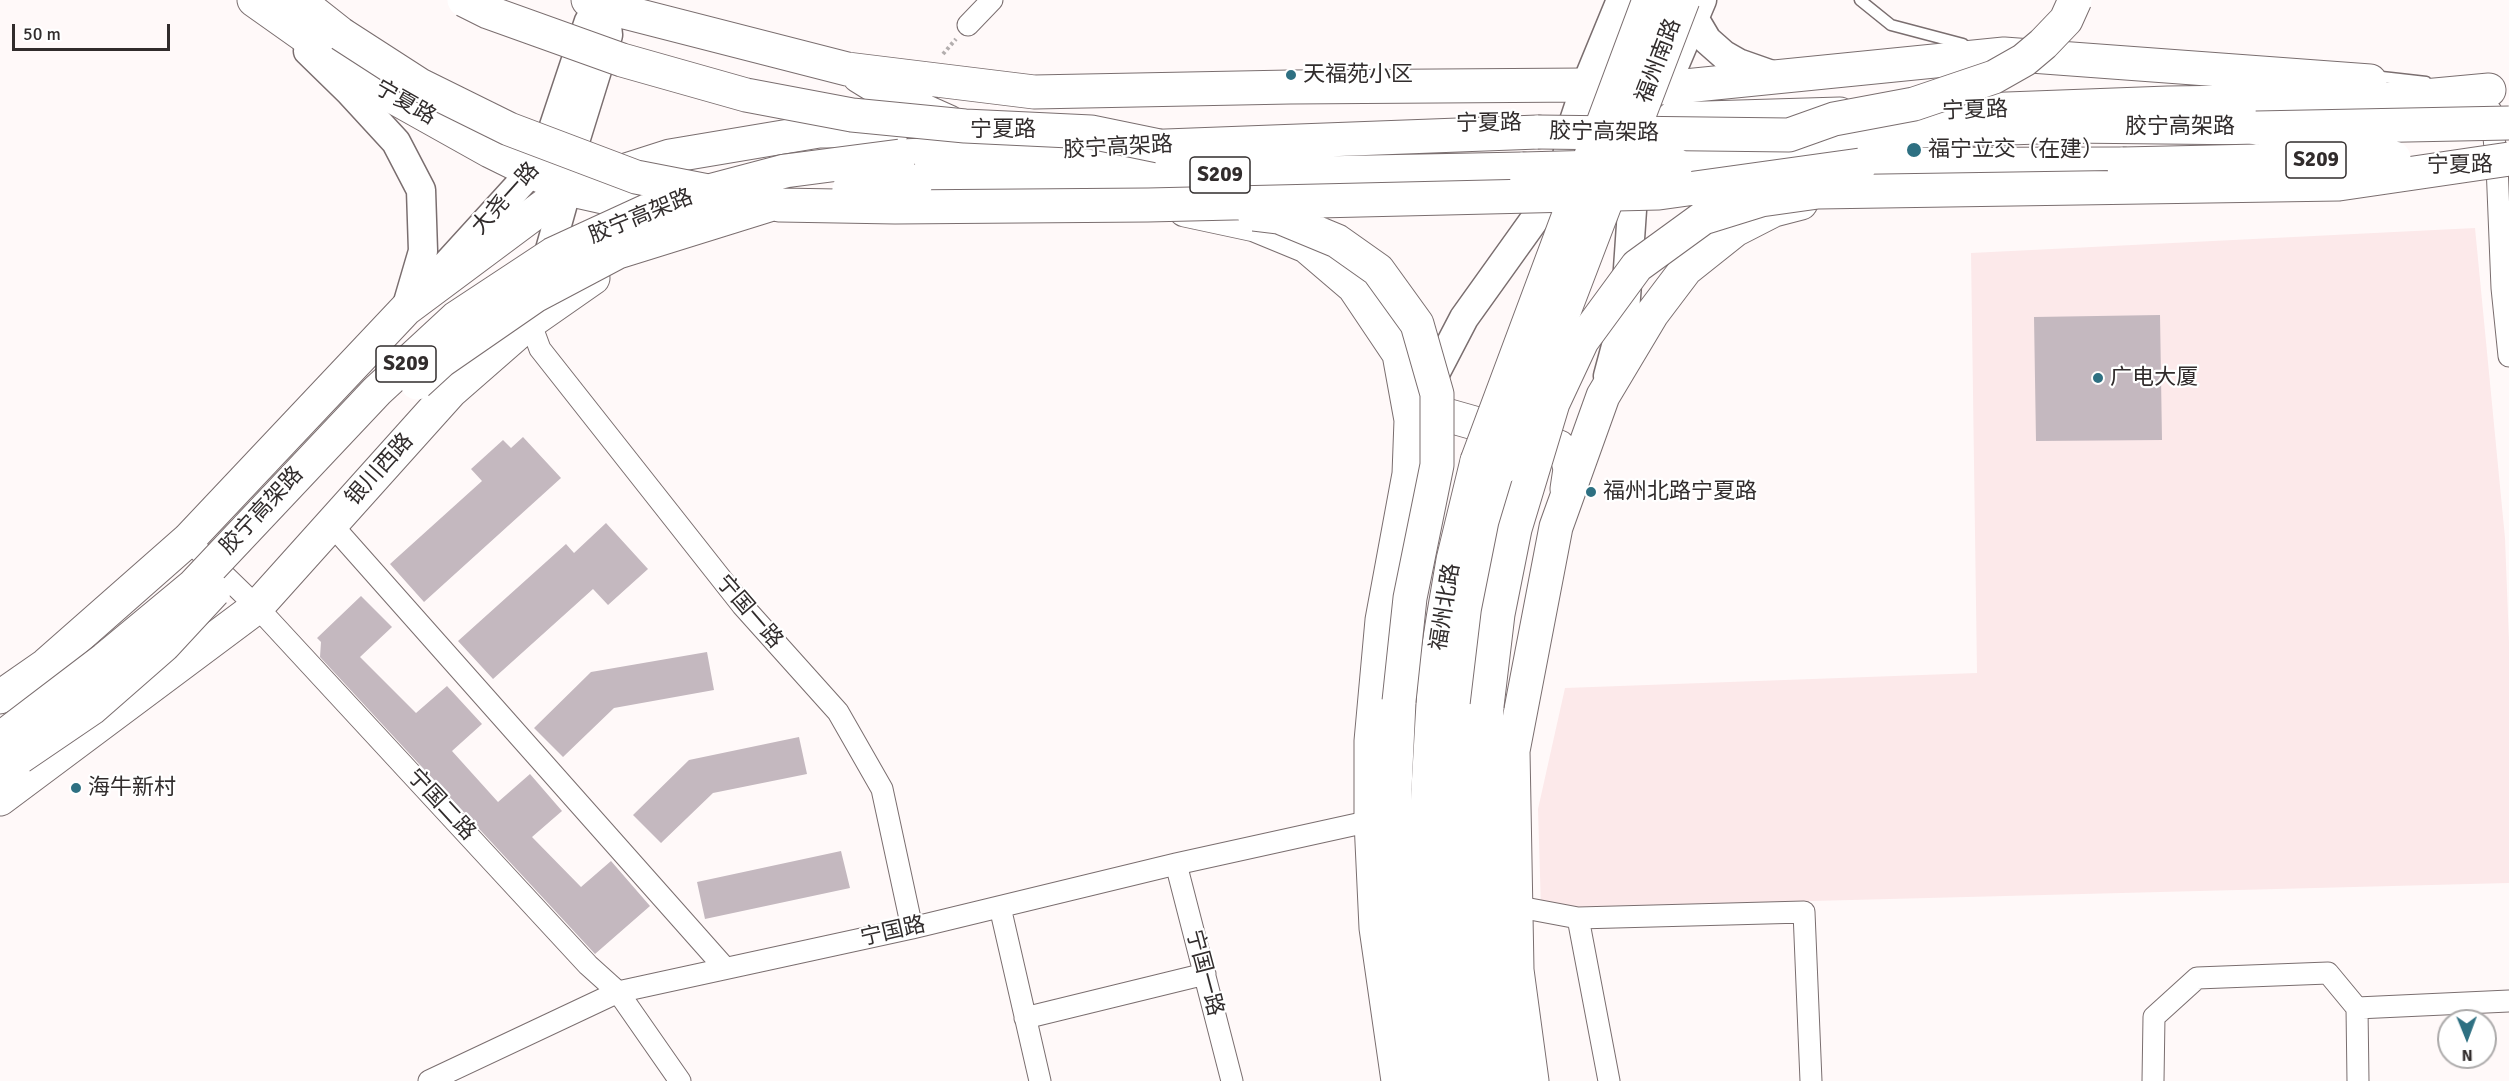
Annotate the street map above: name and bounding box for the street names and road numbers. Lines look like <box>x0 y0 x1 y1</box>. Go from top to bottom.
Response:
street label: 福州南路 <box>1631 15 1687 107</box>
street label: 宁夏路 <box>370 75 440 131</box>
street label: 宁夏路 <box>1942 97 2008 125</box>
street label: 宁夏路 <box>1456 110 1522 138</box>
street label: 胶宁高架路 <box>2125 114 2235 140</box>
street label: 宁夏路 <box>970 117 1036 143</box>
street label: 胶宁高架路 <box>1549 119 1659 147</box>
street label: 胶宁高架路 <box>1062 132 1174 164</box>
road number: S209 <box>2286 142 2346 178</box>
street label: 宁夏路 <box>2427 152 2493 180</box>
street label: 大尧一路 <box>467 157 545 241</box>
road number: S209 <box>1190 157 1250 193</box>
street label: 胶宁高架路 <box>585 184 697 250</box>
road number: S209 <box>376 346 436 382</box>
street label: 银川西路 <box>341 428 419 512</box>
street label: 胶宁高架路 <box>215 462 309 560</box>
street label: 福州北路 <box>1426 561 1466 653</box>
street label: 宁国一路 <box>710 570 788 654</box>
street label: 宁国二路 <box>401 764 481 846</box>
street label: 宁国路 <box>858 912 928 952</box>
street label: 宁国一路 <box>1180 927 1228 1019</box>

